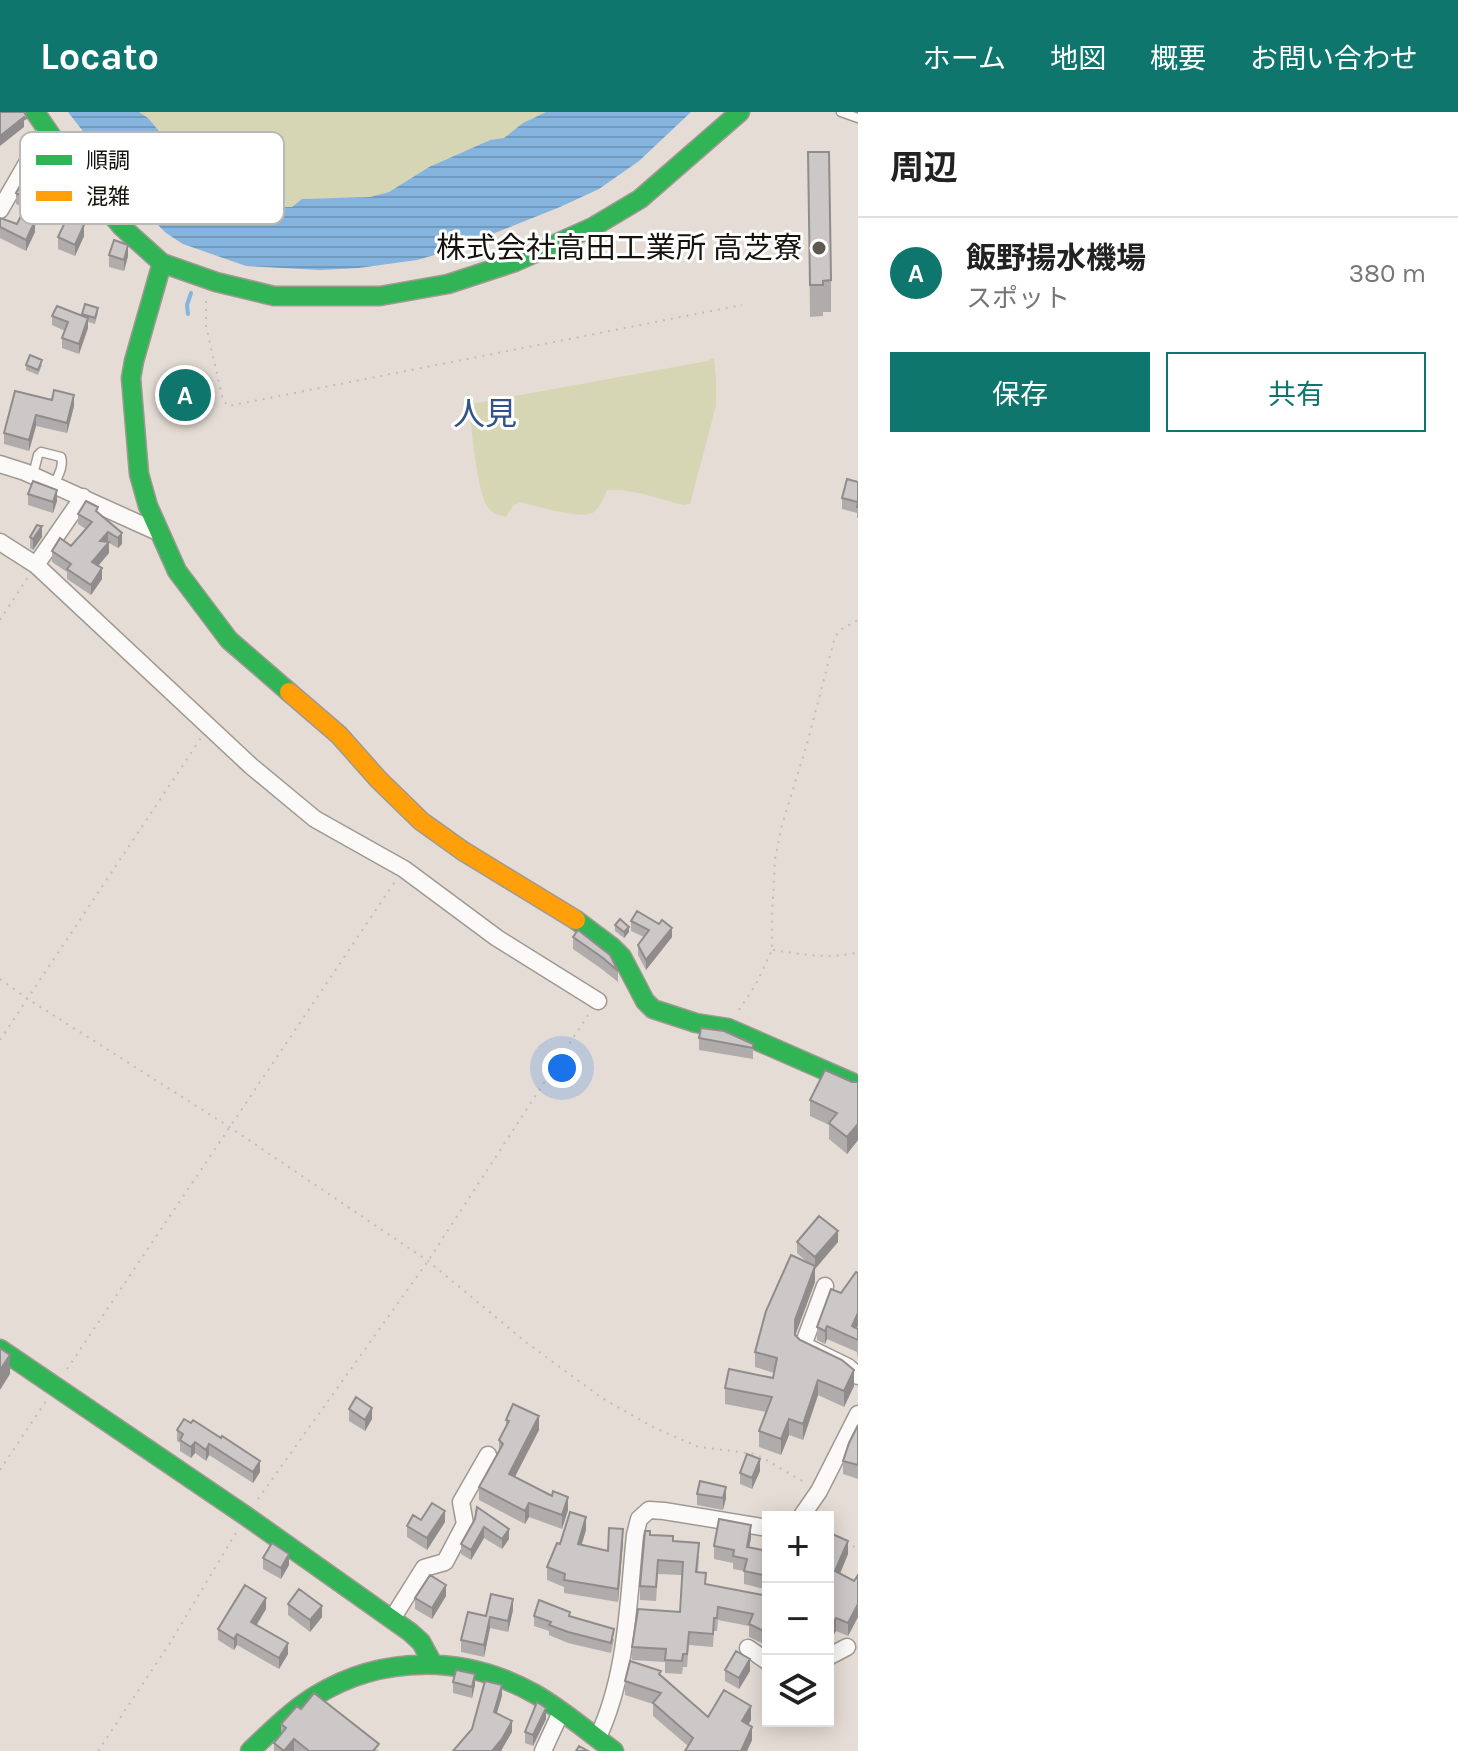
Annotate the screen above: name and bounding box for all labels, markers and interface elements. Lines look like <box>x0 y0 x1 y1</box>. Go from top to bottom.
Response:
text: Locato <box>40 34 159 79</box>
text: ホーム <box>923 42 1006 75</box>
text: 地図 <box>1050 42 1106 75</box>
text: 概要 <box>1150 42 1206 75</box>
text: お問い合わせ <box>1250 42 1418 75</box>
legend <box>20 132 284 224</box>
text: 順調 <box>86 148 130 174</box>
text: 周辺 <box>890 148 958 188</box>
text: 混雑 <box>86 184 130 210</box>
place label: 株式会社高田工業所 高芝寮 <box>436 230 803 266</box>
marker: 株式会社高田工業所 高芝寮 <box>810 239 828 257</box>
text: 飯野揚水機場 <box>966 240 1146 276</box>
text: A <box>908 258 924 289</box>
text: 380 m <box>1349 258 1426 289</box>
text: スポット <box>966 283 1070 314</box>
button: 保存 <box>890 352 1150 432</box>
button: 共有 <box>1166 352 1426 432</box>
pin: A <box>159 365 211 425</box>
district label: 人見 <box>453 396 517 433</box>
your location <box>542 1048 582 1088</box>
map controls <box>762 1511 834 1727</box>
button: + <box>762 1511 834 1583</box>
button: − <box>762 1583 834 1655</box>
button: layers <box>762 1655 834 1727</box>

